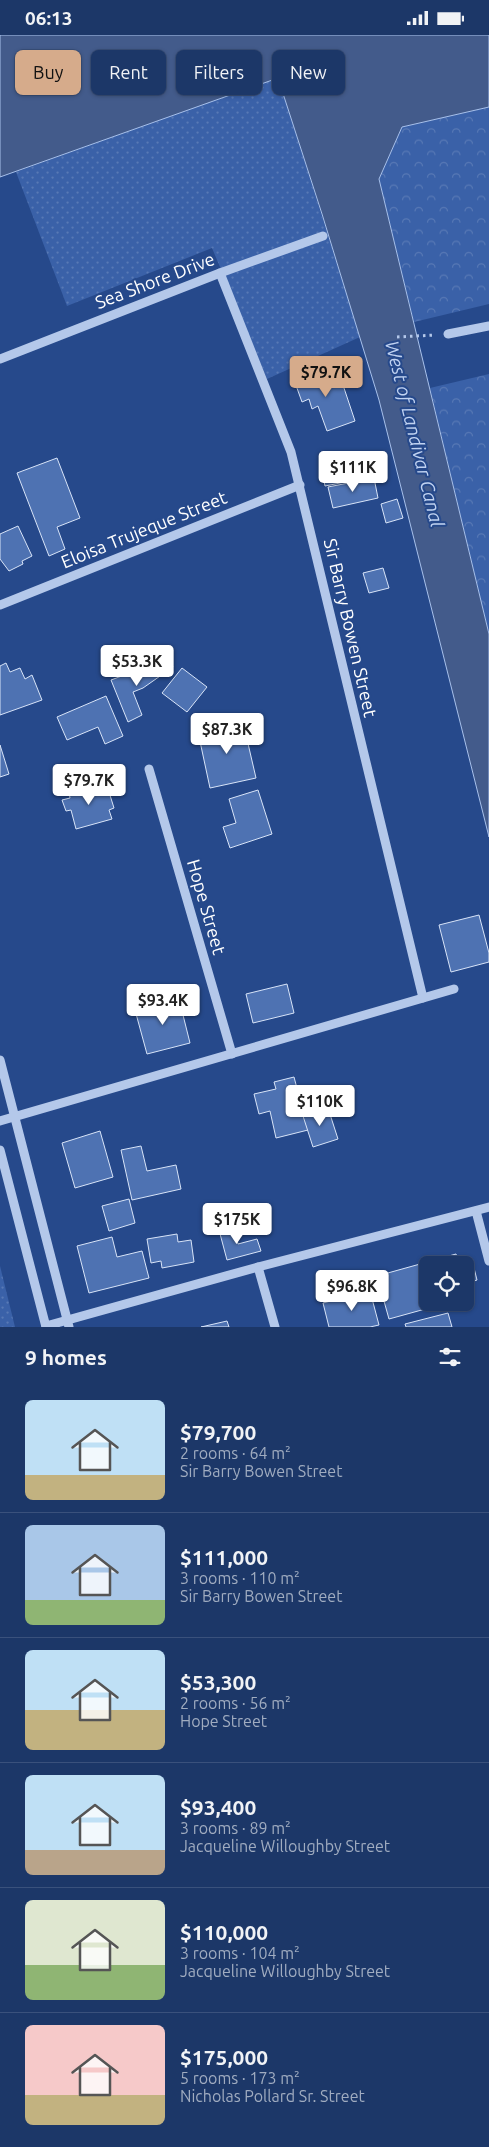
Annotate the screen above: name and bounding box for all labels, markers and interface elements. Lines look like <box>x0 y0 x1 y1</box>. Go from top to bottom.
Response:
text: 06:13 <box>25 7 73 29</box>
chip: Buy <box>15 50 81 95</box>
chip: Rent <box>91 50 166 95</box>
chip: Filters <box>176 50 262 95</box>
chip: New <box>272 50 345 95</box>
street label: Sea Shore Drive <box>92 248 217 312</box>
water label: West of Landivar Canal <box>381 338 449 530</box>
pin: $79.7K <box>285 355 367 398</box>
text: $79.7K <box>301 363 351 381</box>
pin: $111K <box>318 451 388 493</box>
text: $111K <box>330 458 376 476</box>
street label: Eloisa Trujeque Street <box>58 487 229 571</box>
street label: Sir Barry Bowen Street <box>321 536 381 719</box>
pin: $53.3K <box>96 645 178 687</box>
text: $53.3K <box>112 652 162 670</box>
pin: $87.3K <box>186 713 268 755</box>
text: $87.3K <box>202 720 252 738</box>
pin: $79.7K <box>48 763 130 806</box>
text: $79.7K <box>64 771 114 789</box>
street label: Hope Street <box>184 857 230 957</box>
pin: $93.4K <box>122 983 204 1026</box>
text: $93.4K <box>138 991 188 1009</box>
pin: $110K <box>285 1085 355 1127</box>
text: $110K <box>297 1092 343 1110</box>
pin: $175K <box>202 1203 272 1245</box>
text: $175K <box>214 1210 260 1228</box>
map controls <box>419 1256 474 1311</box>
button: locate <box>419 1256 474 1311</box>
pin: $96.8K <box>311 1269 393 1312</box>
text: $96.8K <box>327 1277 377 1295</box>
icon: filters <box>436 1343 464 1371</box>
text: 9 homes <box>25 1345 107 1369</box>
icon: home <box>65 1420 125 1480</box>
text: $79,700 <box>180 1420 256 1444</box>
text: 2 rooms · 64 m² <box>180 1444 291 1462</box>
text: Sir Barry Bowen Street <box>180 1462 342 1480</box>
icon: home <box>65 1545 125 1605</box>
text: $111,000 <box>180 1545 268 1569</box>
text: 3 rooms · 110 m² <box>180 1569 300 1587</box>
text: Sir Barry Bowen Street <box>180 1587 342 1605</box>
icon: home <box>65 1670 125 1730</box>
text: $53,300 <box>180 1670 256 1694</box>
text: 2 rooms · 56 m² <box>180 1694 291 1712</box>
text: Hope Street <box>180 1712 267 1730</box>
icon: home <box>65 1795 125 1855</box>
text: $93,400 <box>180 1795 256 1819</box>
text: 3 rooms · 89 m² <box>180 1819 291 1837</box>
text: Jacqueline Willoughby Street <box>180 1837 390 1855</box>
icon: home <box>65 1920 125 1980</box>
text: $110,000 <box>180 1920 268 1944</box>
text: 3 rooms · 104 m² <box>180 1944 300 1962</box>
text: Jacqueline Willoughby Street <box>180 1962 390 1980</box>
icon: home <box>65 2045 125 2105</box>
text: $175,000 <box>180 2045 268 2069</box>
text: 5 rooms · 173 m² <box>180 2069 300 2087</box>
text: Nicholas Pollard Sr. Street <box>180 2087 365 2105</box>

